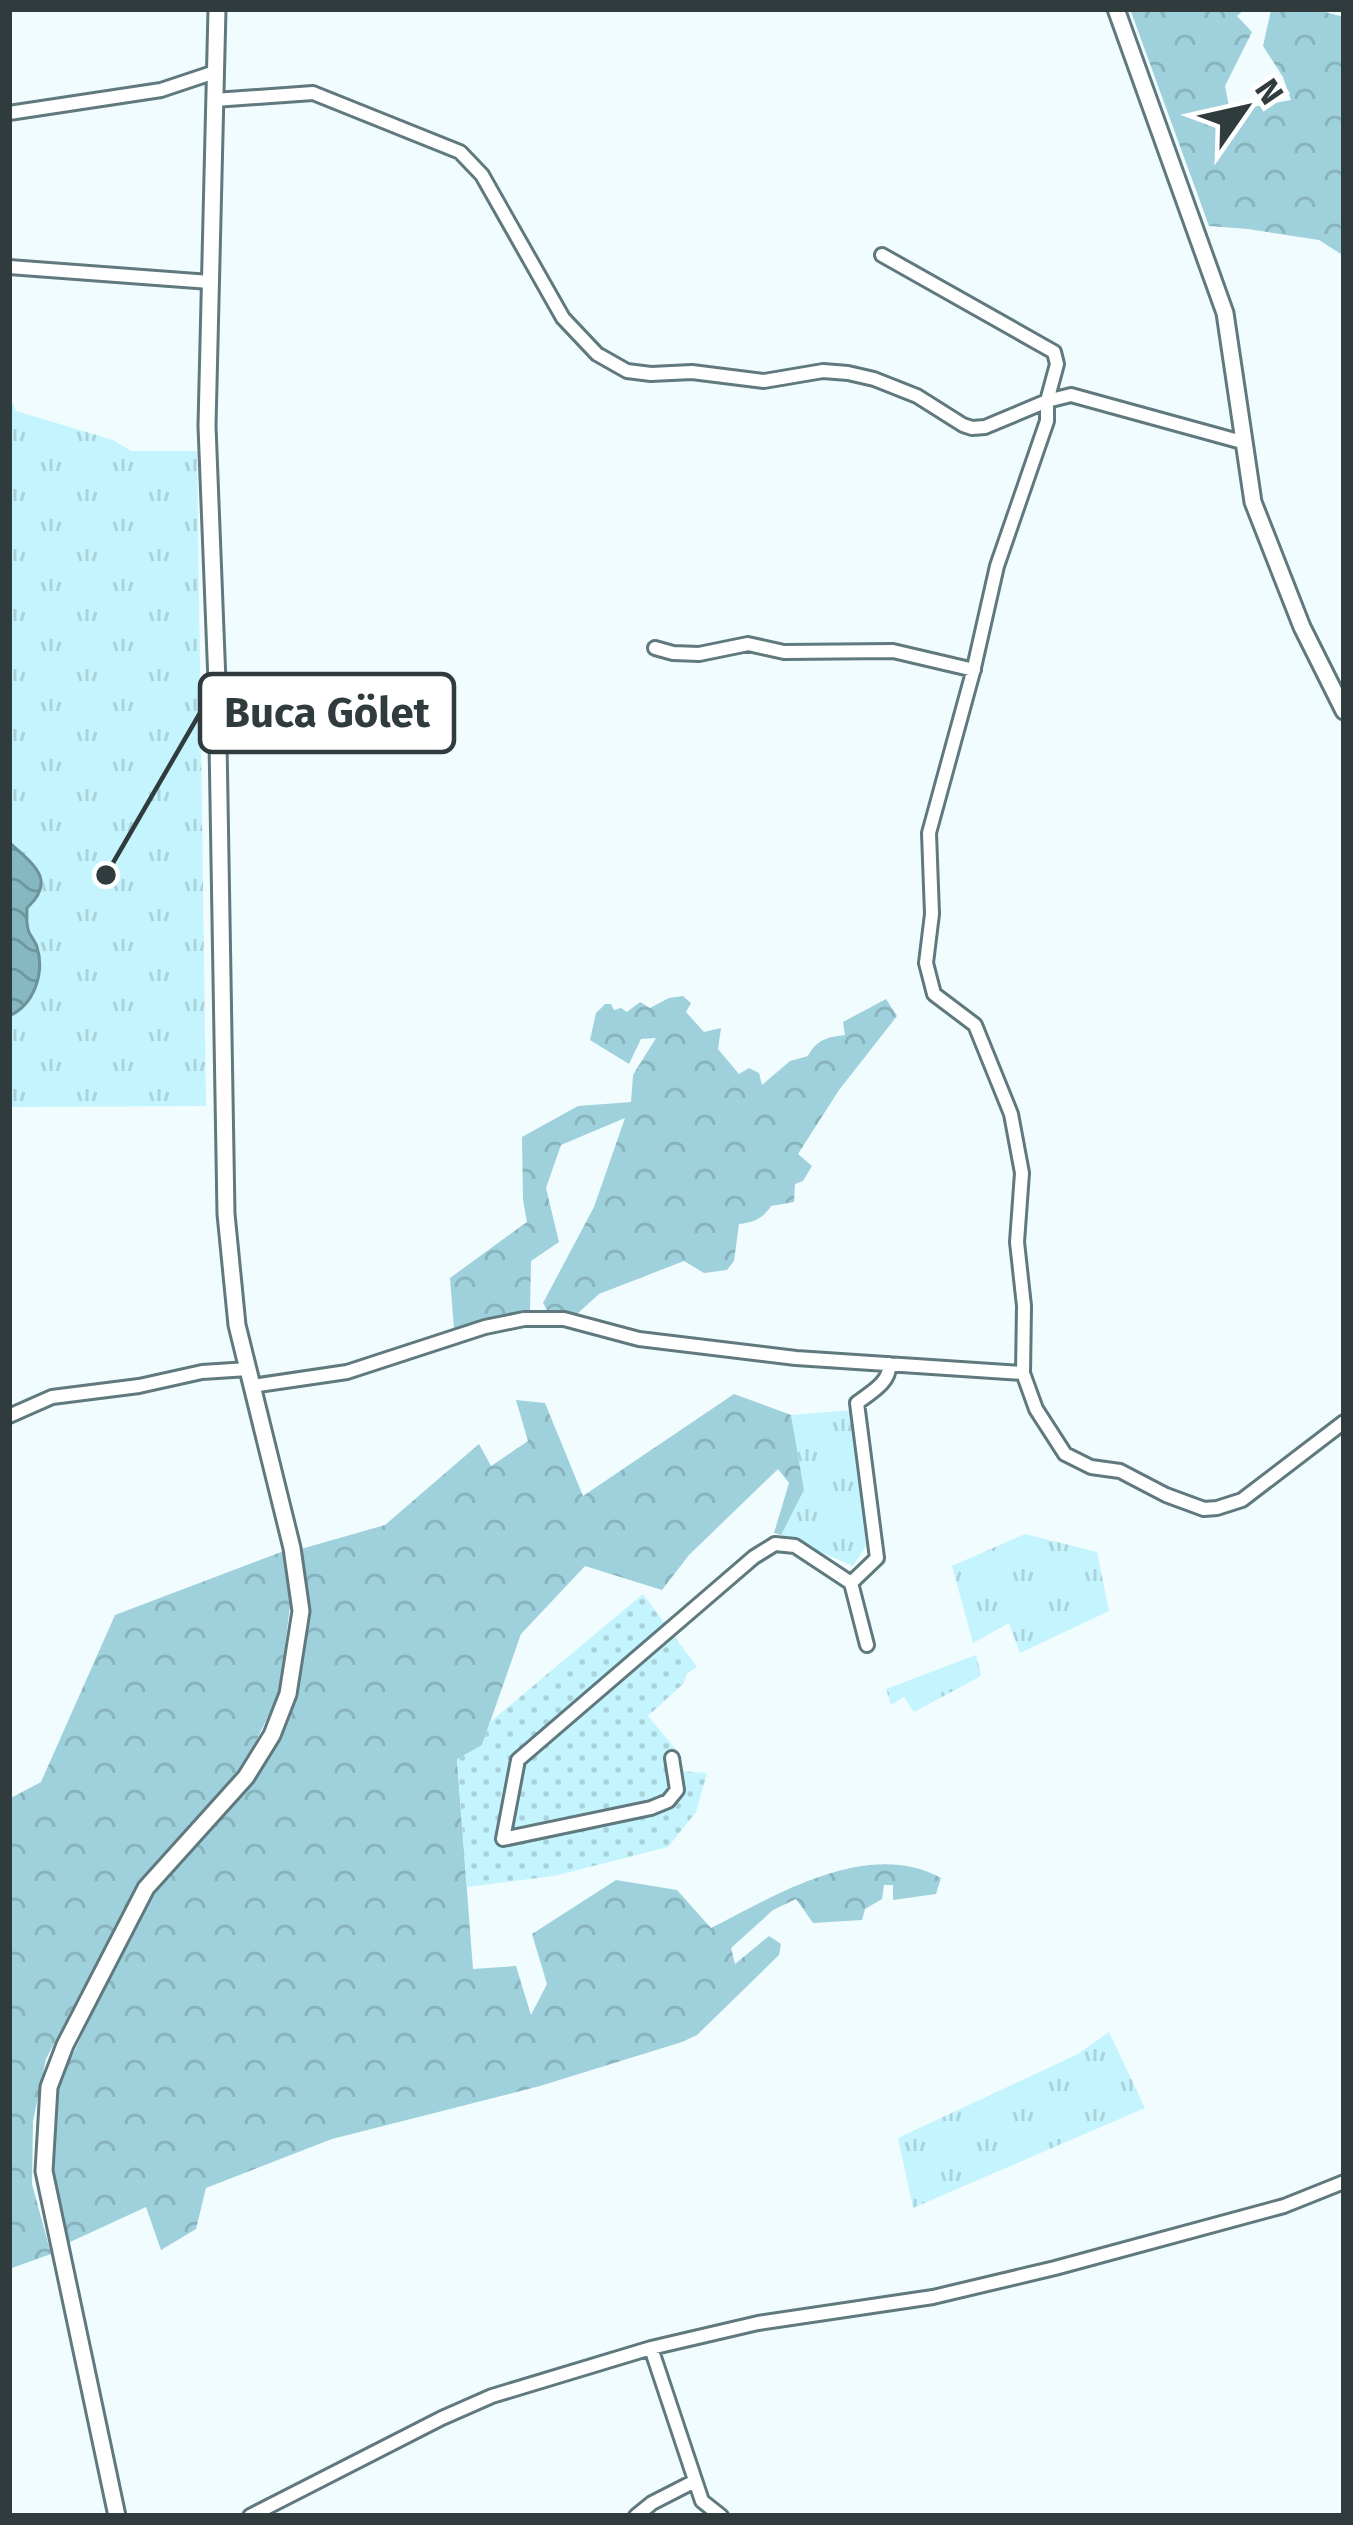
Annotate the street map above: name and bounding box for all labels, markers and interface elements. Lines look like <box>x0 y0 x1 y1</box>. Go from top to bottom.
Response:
north arrow <box>1185 48 1305 168</box>
text: N <box>1246 72 1292 112</box>
callout: Buca Gölet <box>200 674 454 752</box>
text: Buca Gölet <box>224 688 431 738</box>

